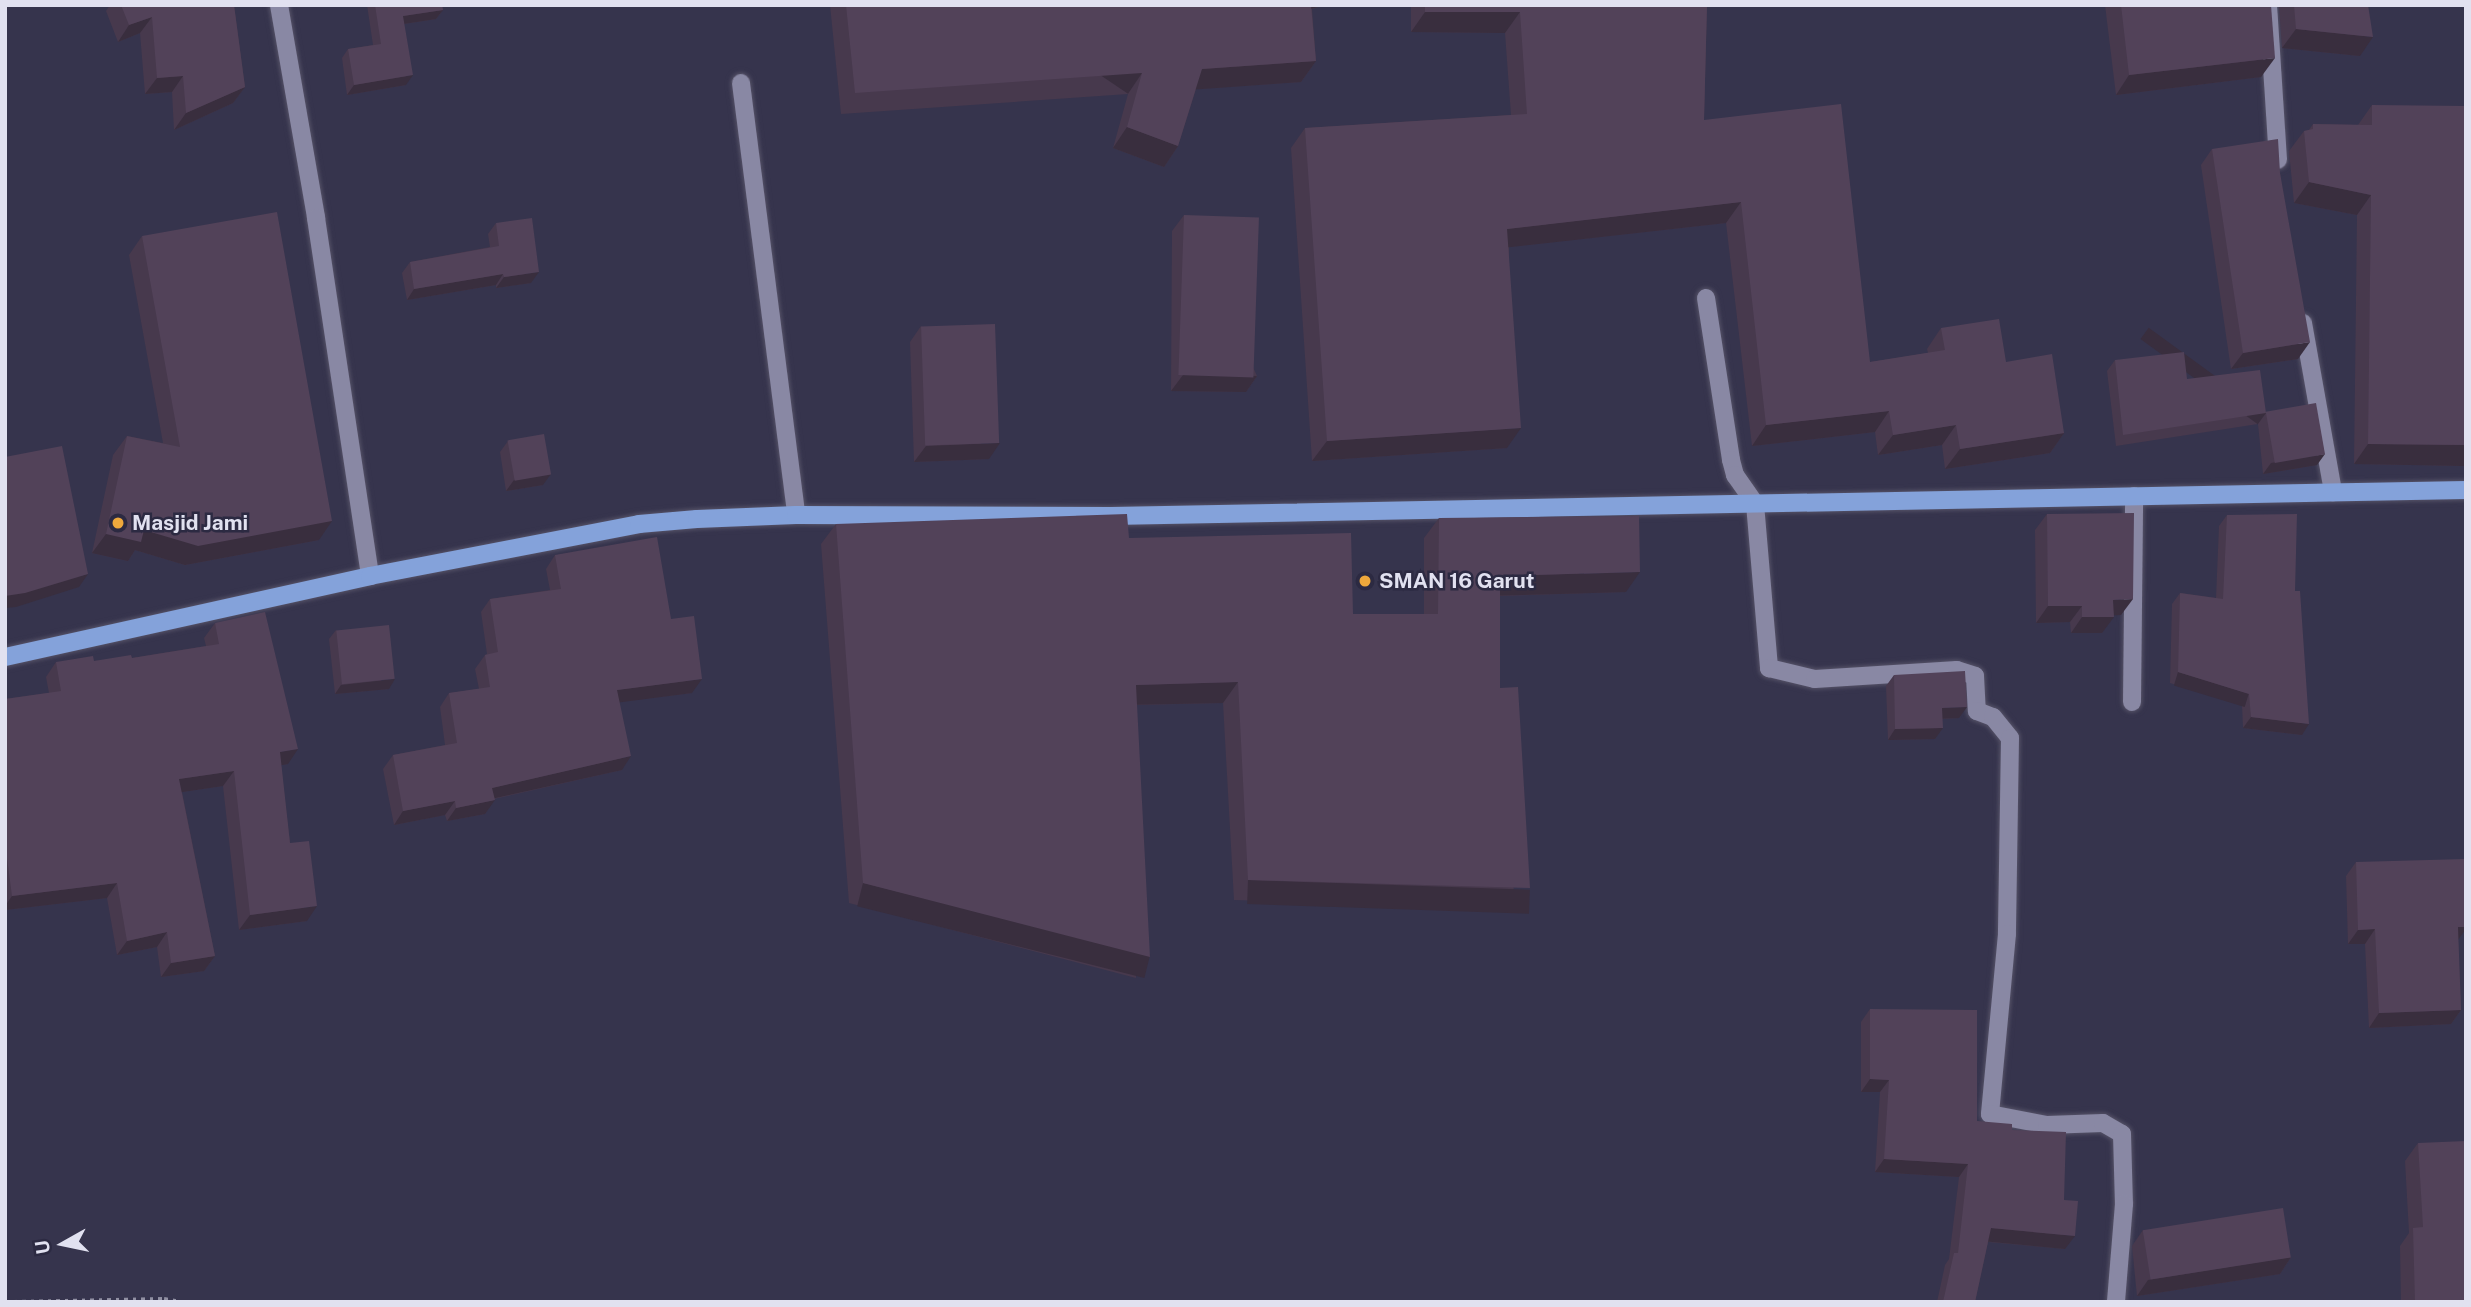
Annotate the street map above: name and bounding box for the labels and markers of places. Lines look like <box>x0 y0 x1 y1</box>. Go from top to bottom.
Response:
place label: Masjid Jami <box>132 510 248 536</box>
marker: Masjid Jami <box>110 515 126 531</box>
place label: SMAN 16 Garut <box>1379 568 1535 594</box>
marker: SMAN 16 Garut <box>1357 573 1373 589</box>

